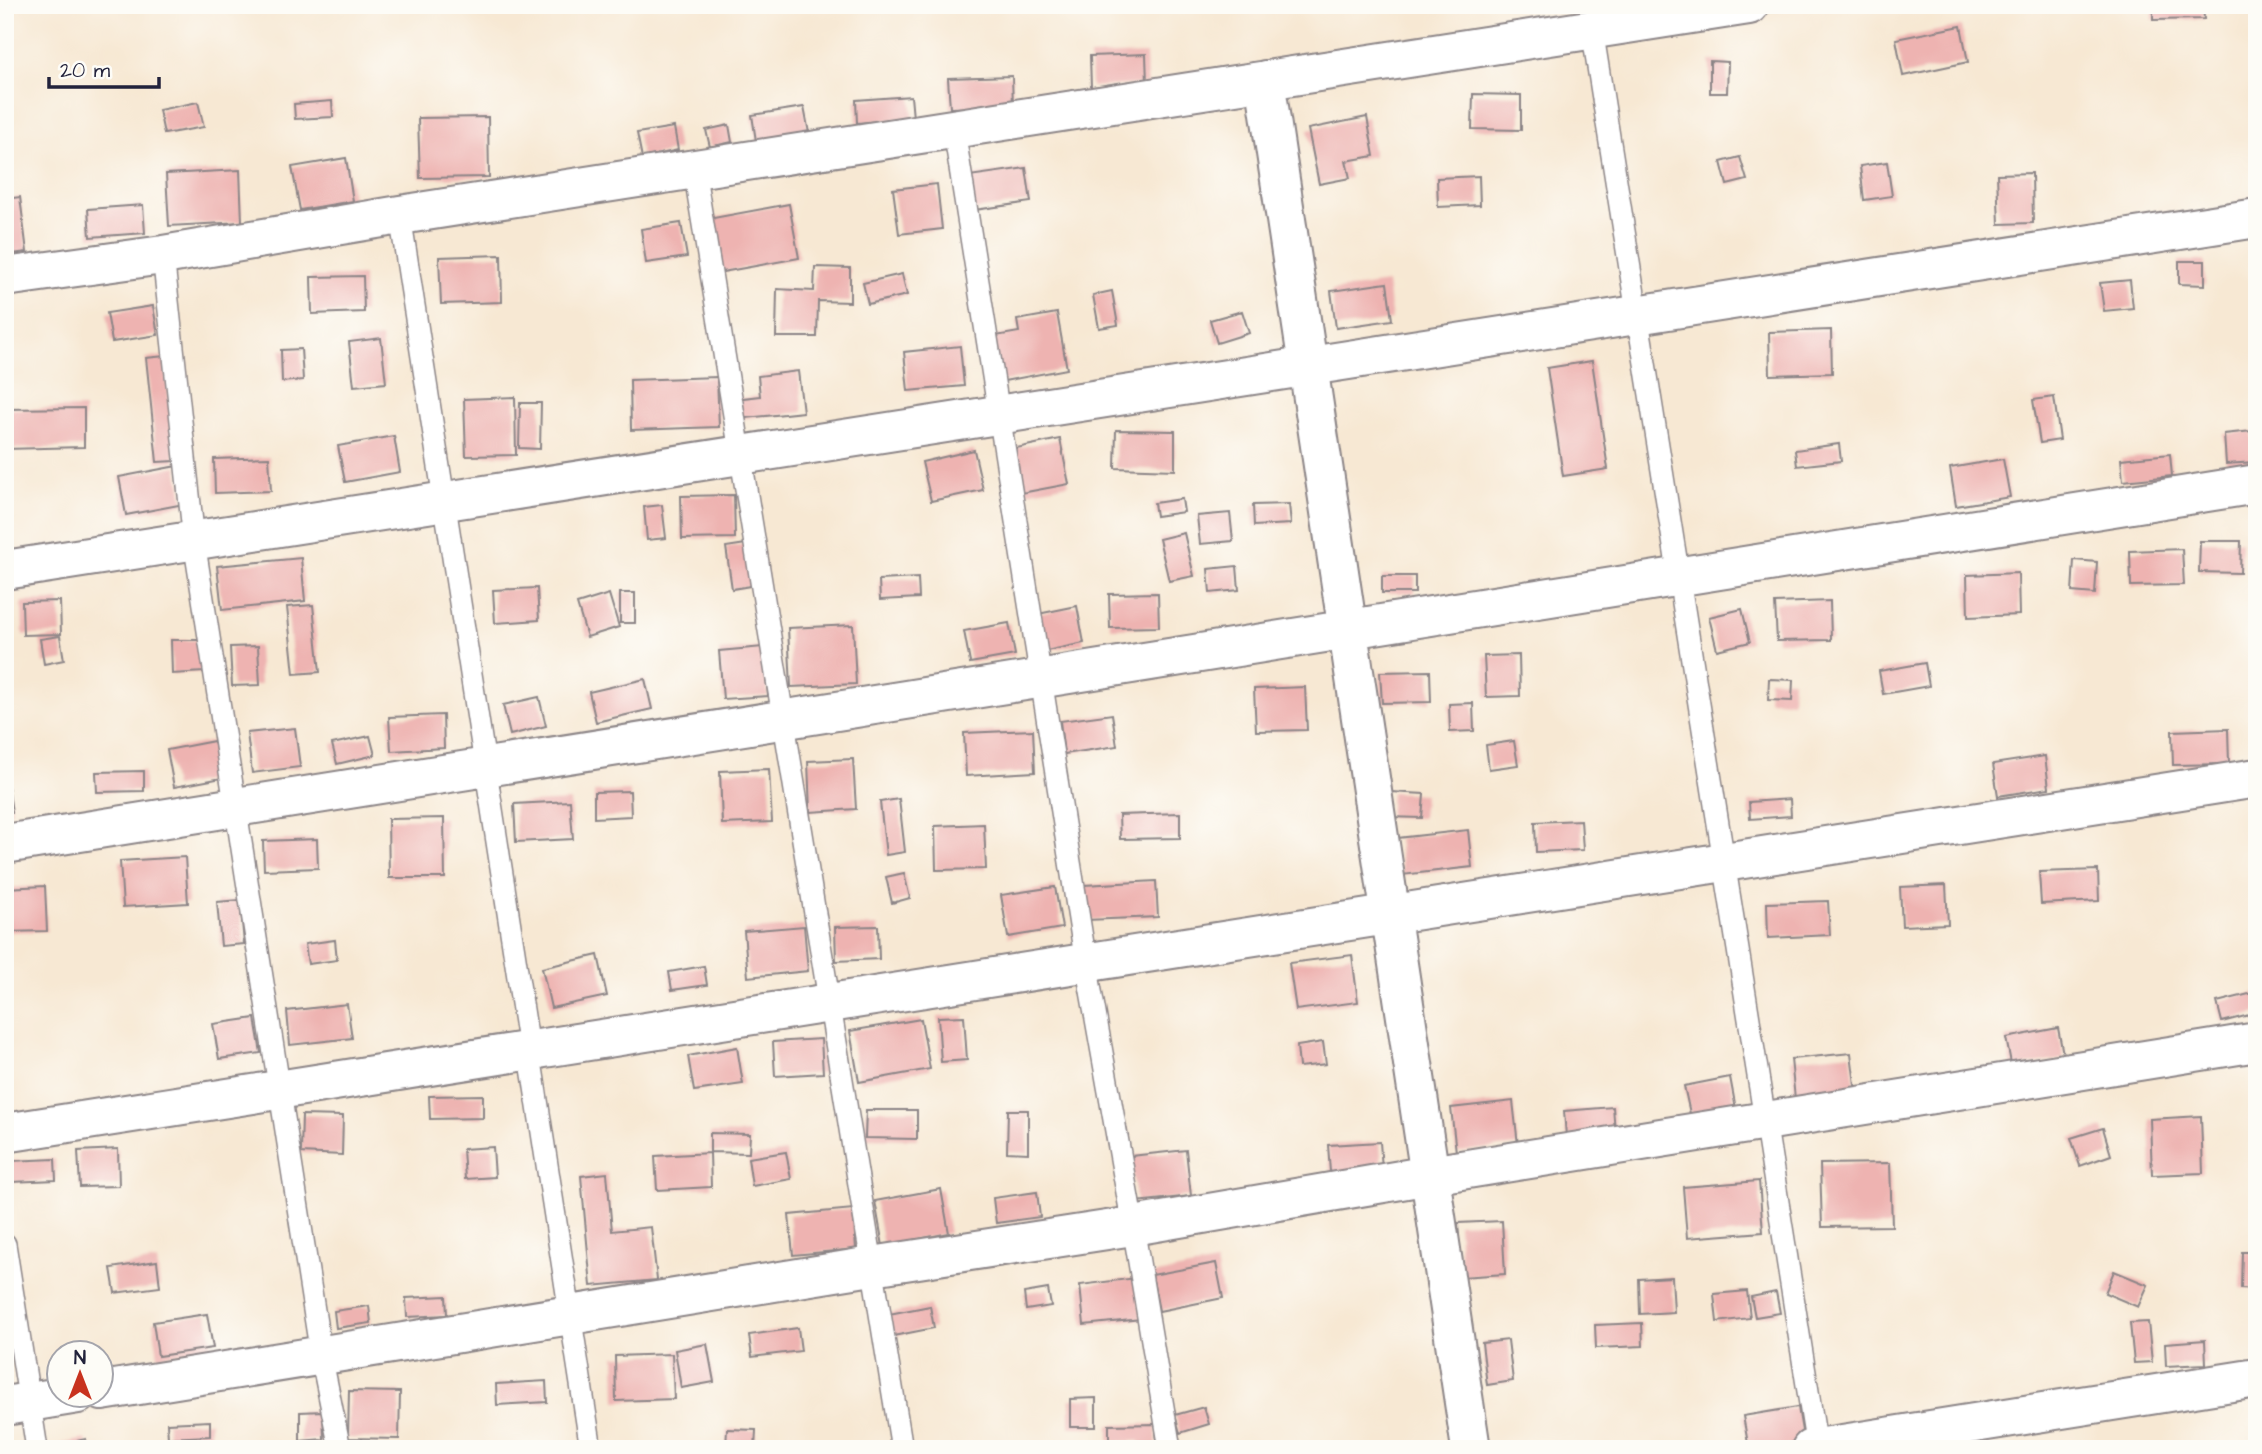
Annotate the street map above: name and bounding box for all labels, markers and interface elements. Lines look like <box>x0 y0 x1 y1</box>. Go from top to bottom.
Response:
scale bar <box>49 46 159 90</box>
text: 20 m <box>60 56 111 85</box>
north arrow <box>46 1338 116 1408</box>
text: N <box>74 1345 86 1372</box>

